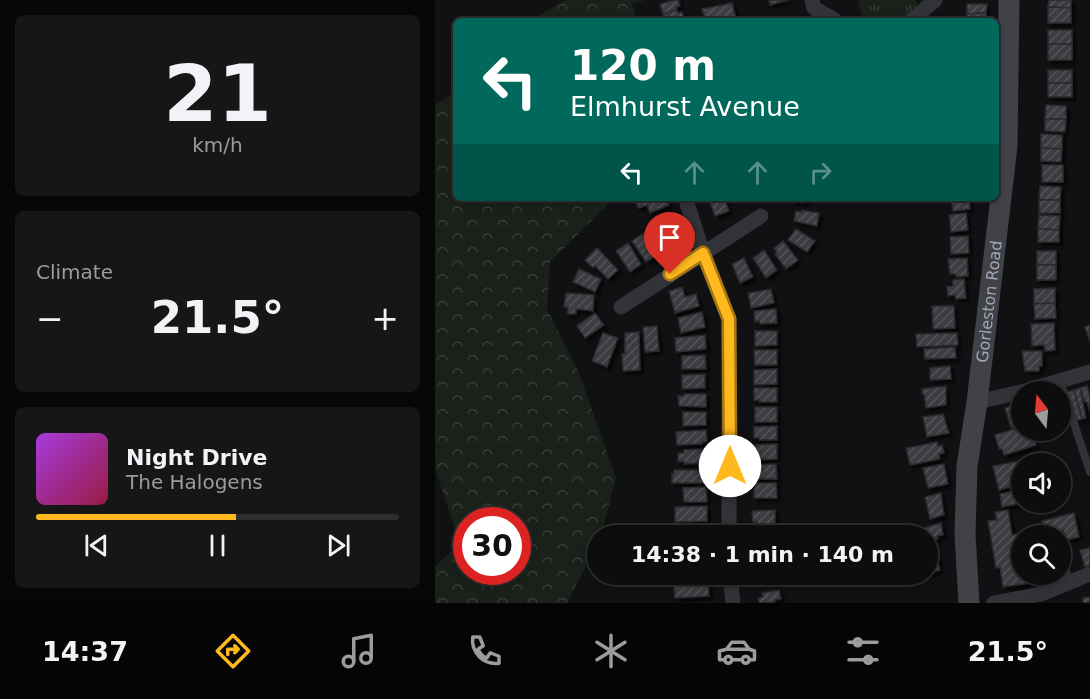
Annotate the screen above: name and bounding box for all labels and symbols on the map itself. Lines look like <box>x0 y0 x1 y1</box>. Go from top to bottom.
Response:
pin <box>644 212 695 274</box>
street label: Gorleston Road <box>972 239 1005 364</box>
north arrow <box>1011 381 1071 441</box>
position arrow <box>698 434 762 498</box>
speed limit sign: 30 <box>453 507 531 585</box>

